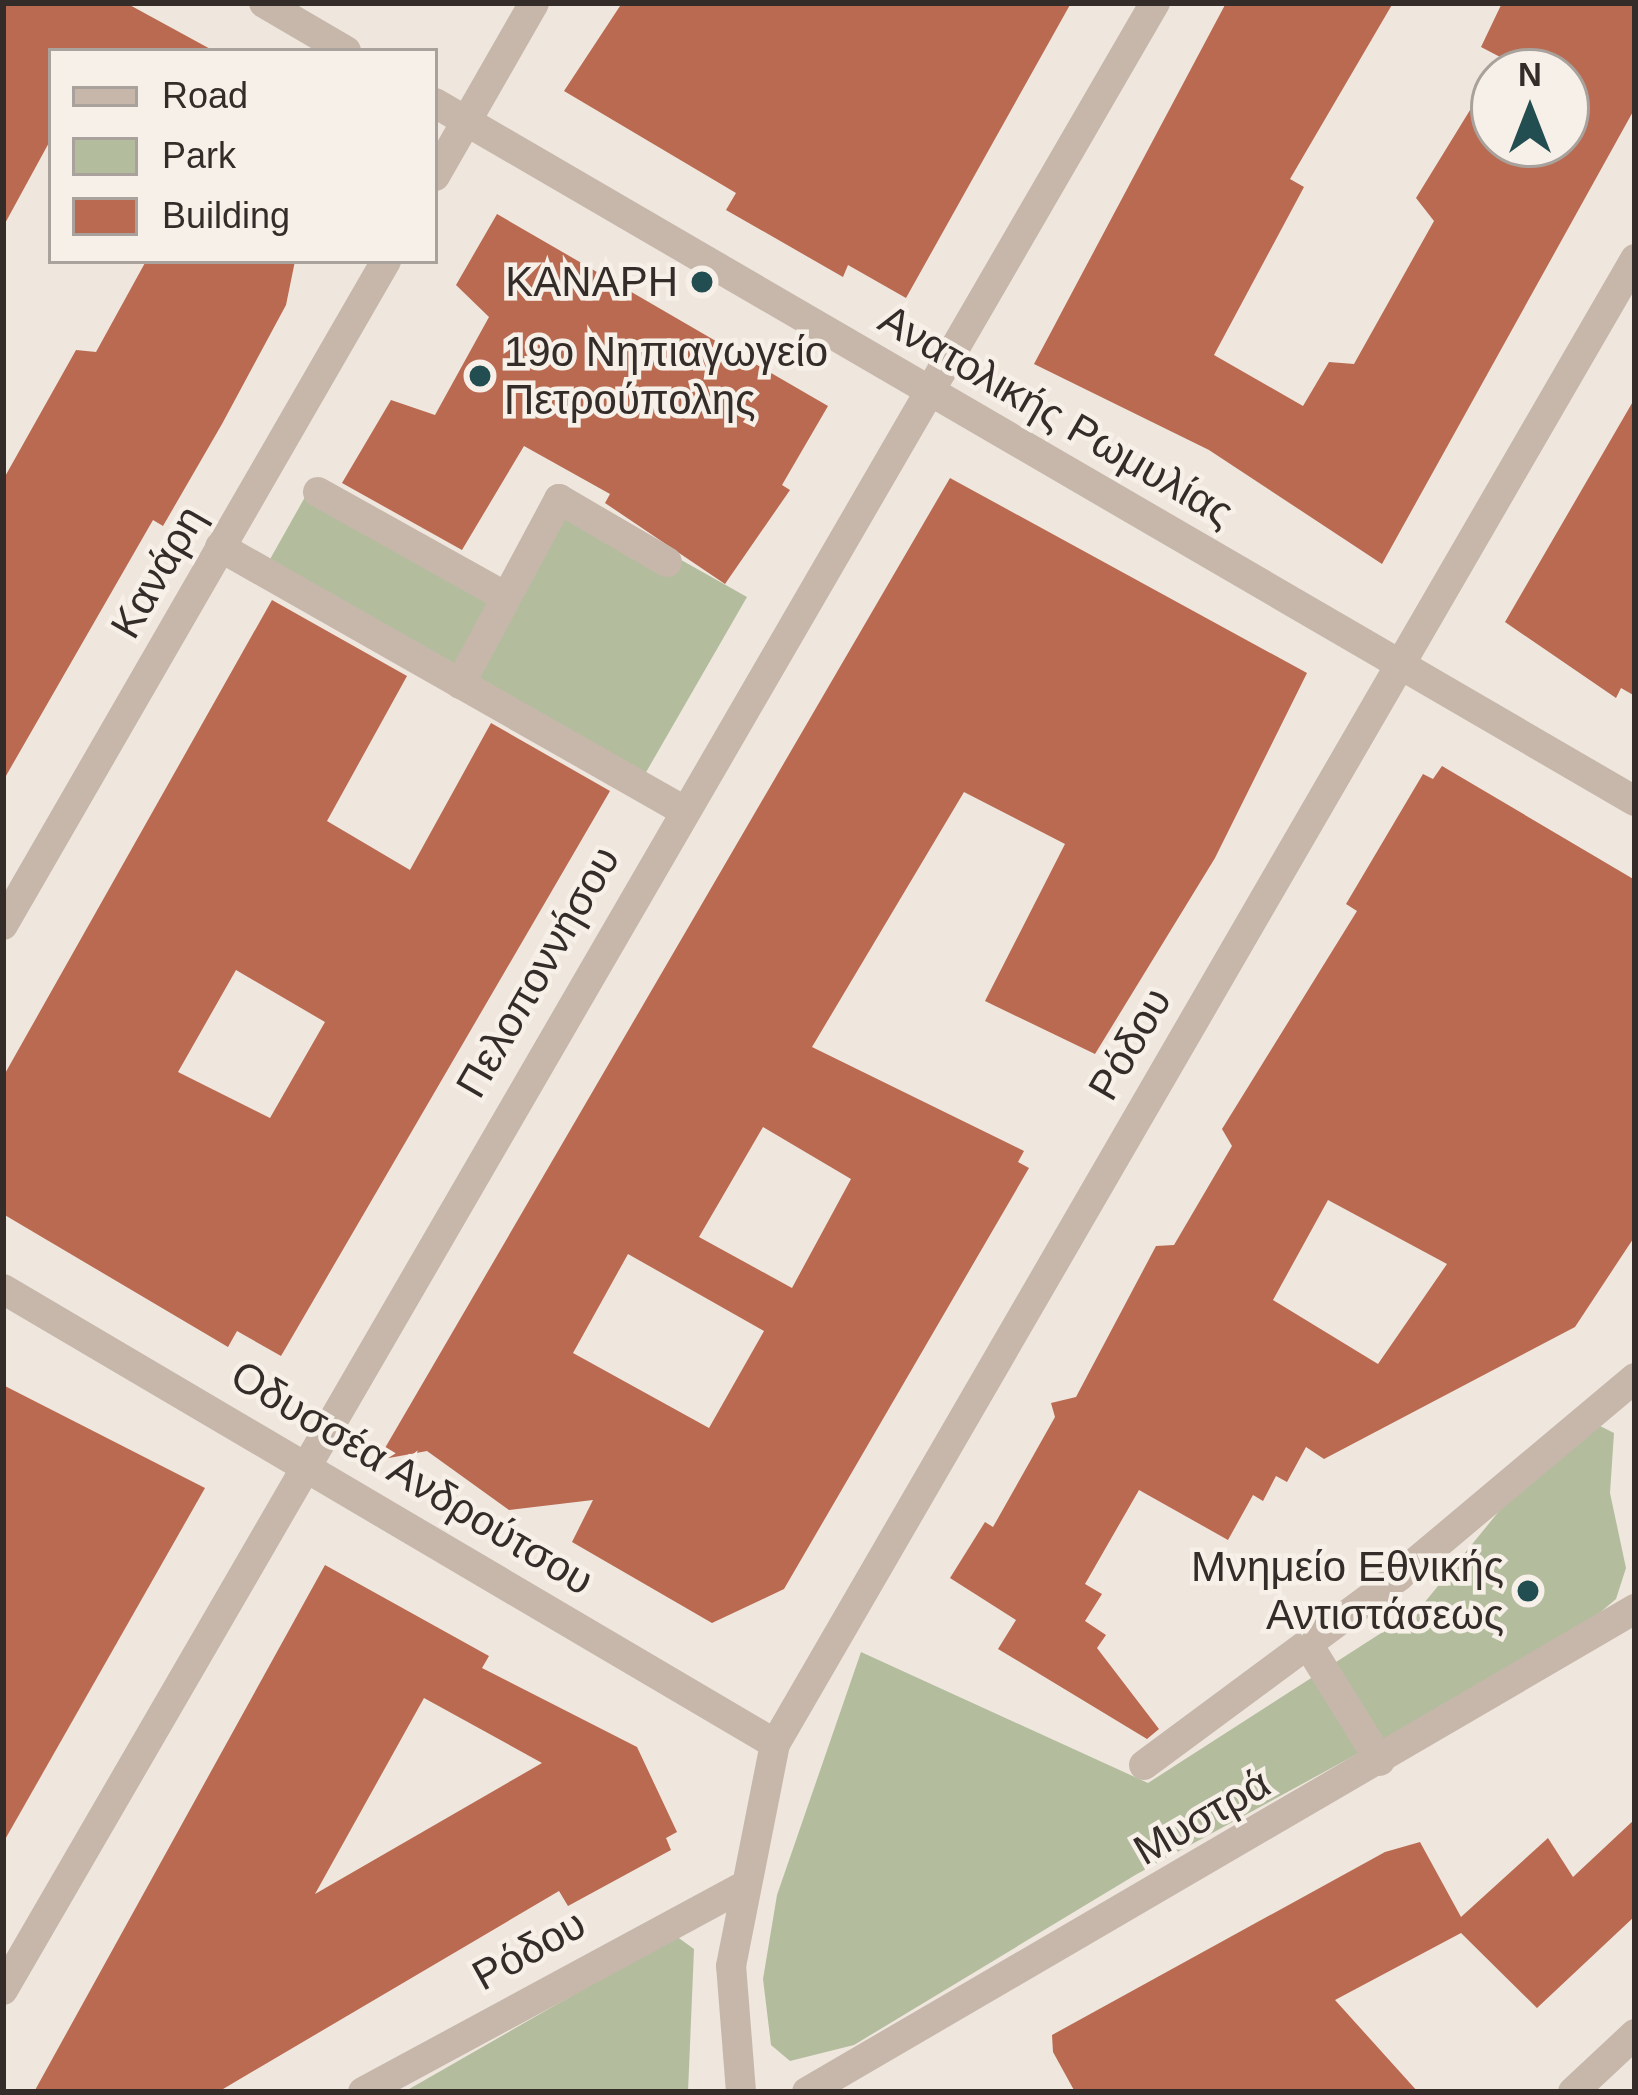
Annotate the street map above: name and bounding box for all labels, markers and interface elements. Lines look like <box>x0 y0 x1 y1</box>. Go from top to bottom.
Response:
legend <box>48 48 438 264</box>
north arrow <box>1470 48 1590 168</box>
text: N <box>1518 56 1542 93</box>
text: Road <box>162 75 248 116</box>
text: Park <box>162 135 236 176</box>
text: Building <box>162 195 290 236</box>
place label: ΚΑΝΑΡΗ <box>505 257 678 307</box>
marker: ΚΑΝΑΡΗ <box>689 269 715 295</box>
street label: Ανατολικής Ρωμυλίας <box>870 294 1242 538</box>
place label: 19ο Νηπιαγωγείο Πετρούπολης <box>504 327 828 425</box>
marker: 19ο Νηπιαγωγείο Πετρούπολης <box>467 363 493 389</box>
street label: Κανάρη <box>100 497 216 647</box>
street label: Πελοποννήσου <box>446 837 630 1107</box>
street label: Ρόδου <box>1078 979 1182 1109</box>
street label: Οδυσσέα Ανδρούτσου <box>221 1349 603 1607</box>
place label: Μνημείο Εθνικής Αντιστάσεως <box>1191 1542 1504 1640</box>
marker: Μνημείο Εθνικής Αντιστάσεως <box>1515 1578 1541 1604</box>
street label: Μυστρά <box>1125 1758 1279 1876</box>
street label: Ρόδου <box>464 1899 594 2001</box>

